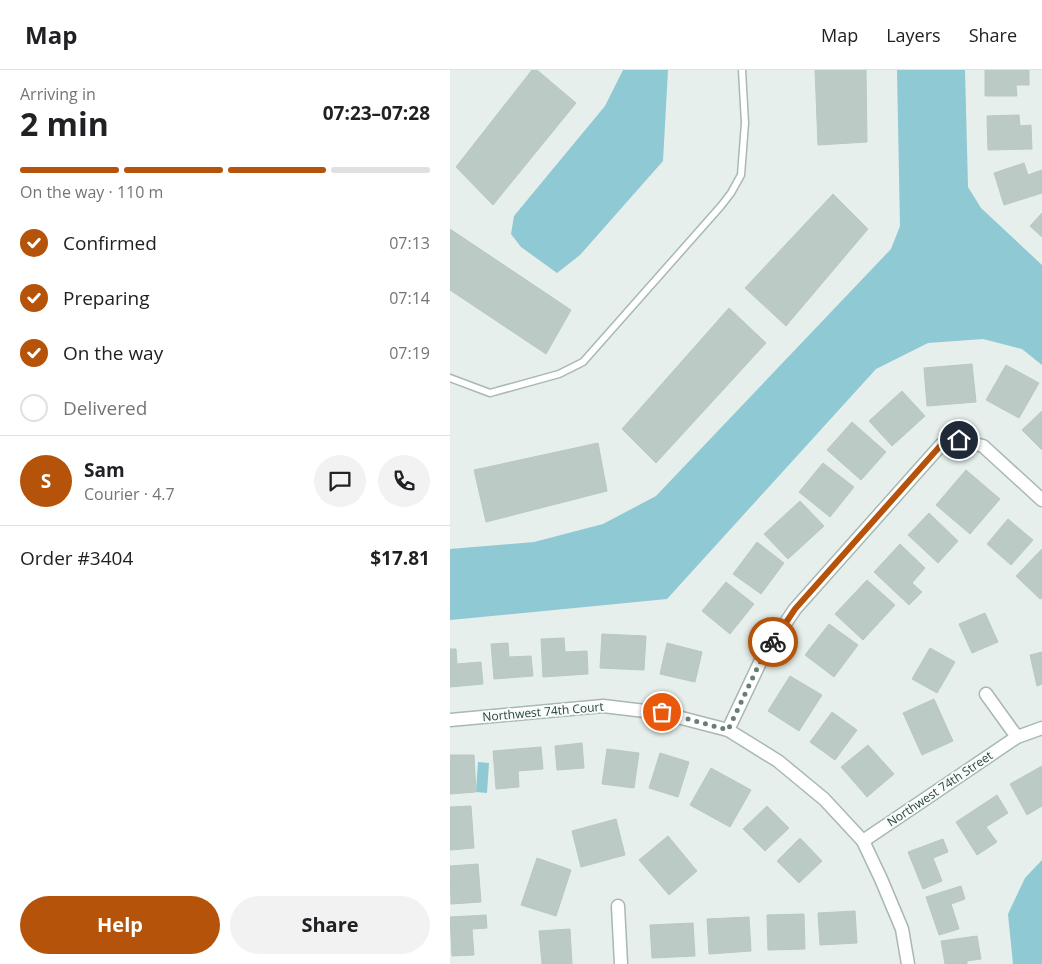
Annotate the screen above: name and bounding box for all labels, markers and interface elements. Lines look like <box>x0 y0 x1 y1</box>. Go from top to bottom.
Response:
text: Map <box>25 18 77 51</box>
text: Map <box>821 23 858 47</box>
text: Layers <box>886 23 941 47</box>
text: Share <box>969 23 1017 47</box>
text: Arriving in <box>20 83 96 105</box>
text: 07:23–07:28 <box>323 100 430 126</box>
text: 2 min <box>20 102 109 145</box>
text: On the way · 110 m <box>20 181 163 203</box>
icon: check <box>20 229 48 257</box>
text: Confirmed <box>63 230 157 256</box>
text: 07:13 <box>389 232 430 254</box>
icon: check <box>20 284 48 312</box>
text: Preparing <box>63 285 150 311</box>
text: 07:14 <box>389 287 430 309</box>
icon: check <box>20 339 48 367</box>
text: On the way <box>63 340 163 366</box>
text: 07:19 <box>389 342 430 364</box>
text: Delivered <box>63 395 147 421</box>
pin <box>938 419 980 461</box>
icon: home <box>945 426 973 454</box>
button: chat <box>314 455 366 507</box>
button: phone <box>378 455 430 507</box>
text: Sam <box>84 457 125 483</box>
text: S <box>41 468 51 494</box>
text: Courier · 4.7 <box>84 483 175 505</box>
text: Order #3404 <box>20 545 133 571</box>
text: $17.81 <box>370 545 430 571</box>
courier <box>748 617 798 667</box>
icon: bike <box>759 628 787 656</box>
pin <box>641 691 683 733</box>
street label: Northwest 74th Court <box>482 698 604 725</box>
icon: bag <box>648 698 676 726</box>
street label: Northwest 74th Street <box>884 747 996 830</box>
button: Help <box>20 896 220 954</box>
button: Share <box>230 896 430 954</box>

